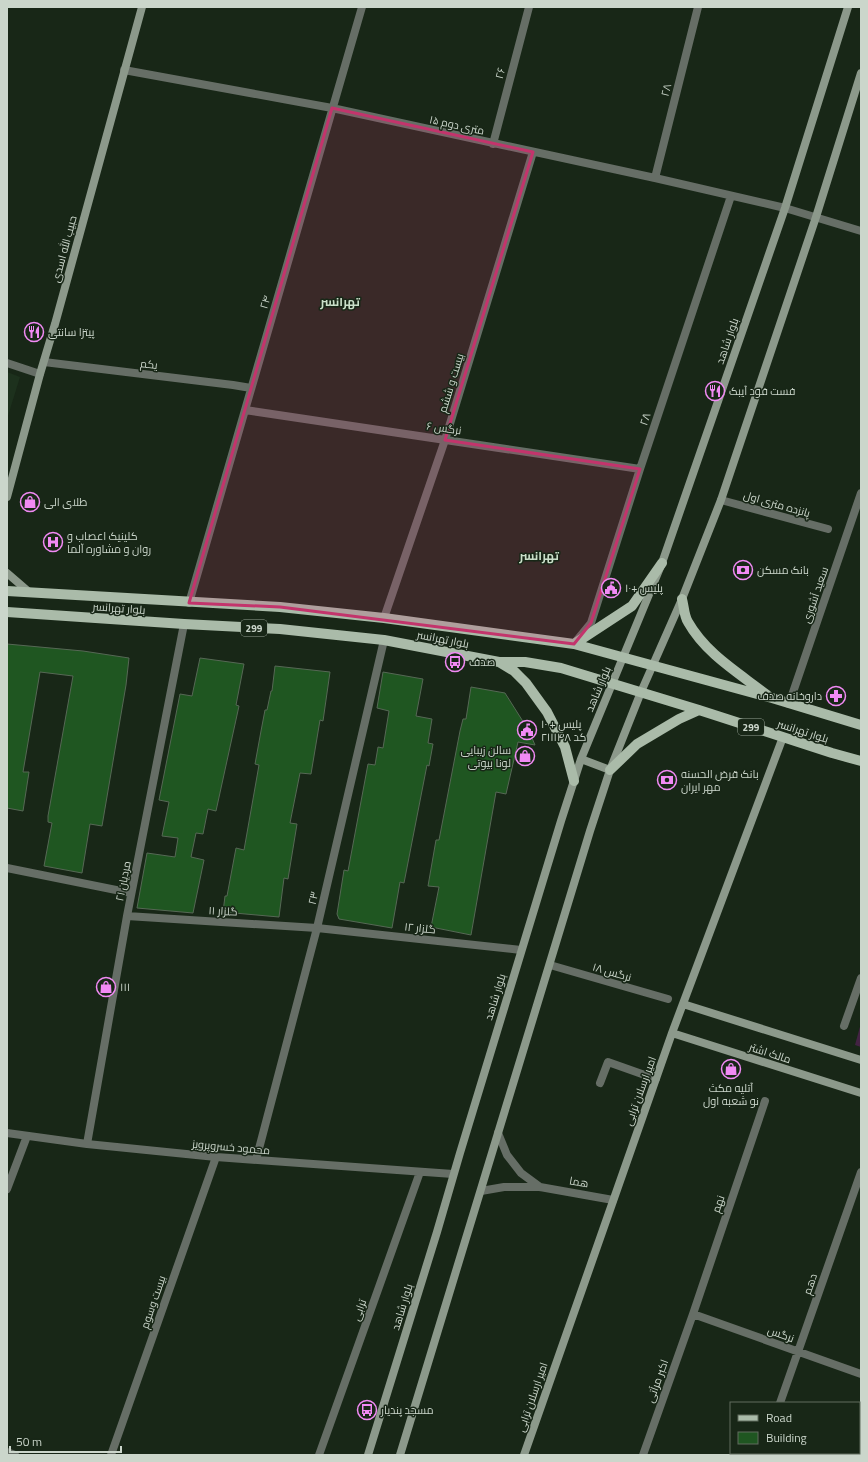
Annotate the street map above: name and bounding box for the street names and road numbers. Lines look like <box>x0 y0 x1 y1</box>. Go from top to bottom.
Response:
street label: ۲۶ <box>491 66 509 80</box>
street label: ۲۸ <box>657 82 675 98</box>
street label: ۱۵ متری دوم <box>428 111 486 139</box>
street label: حبیب الله اسدی <box>47 214 81 284</box>
street label: ۲۴ <box>256 293 274 311</box>
street label: بلوار شاهد <box>712 316 742 366</box>
street label: بیست و ششم <box>434 351 468 415</box>
street label: یکم <box>139 355 159 373</box>
street label: ۲۸ <box>635 410 655 428</box>
street label: نرگس ۶ <box>426 418 463 438</box>
street label: پانزده متری اول <box>742 487 812 521</box>
street label: سعید آشوری <box>798 565 832 625</box>
street label: بلوار تهرانسر <box>91 598 146 618</box>
road number: 299 <box>241 620 267 636</box>
street label: بلوار تهرانسر <box>415 626 471 652</box>
street label: بلوار شاهد <box>581 664 615 714</box>
street label: بلوار تهرانسر <box>774 715 831 747</box>
road number: 299 <box>738 719 764 735</box>
street label: ۲۱ مردیان <box>111 859 135 903</box>
street label: ۲۳ <box>304 890 322 906</box>
street label: گلزار ۱۱ <box>208 902 238 920</box>
street label: گلزار ۱۲ <box>403 918 437 938</box>
street label: نرگس ۱۸ <box>591 959 634 985</box>
street label: بلوار شاهد <box>480 972 510 1022</box>
street label: مالک اشتر <box>746 1038 793 1067</box>
street label: امیر ارسلان ترابی <box>620 1054 660 1128</box>
street label: محمود خسروپرویز <box>190 1136 271 1158</box>
street label: هما <box>568 1172 590 1192</box>
street label: نهم <box>708 1193 728 1215</box>
street label: دهم <box>799 1271 821 1297</box>
street label: بیست وسوم <box>136 1273 170 1331</box>
street label: بلوار شاهد <box>387 1282 417 1332</box>
street label: ترابی <box>348 1297 370 1323</box>
street label: نرگس <box>765 1322 797 1346</box>
street label: اکبر مرآتی <box>642 1357 672 1405</box>
street label: امیر ارسلان ترابی <box>513 1360 551 1434</box>

